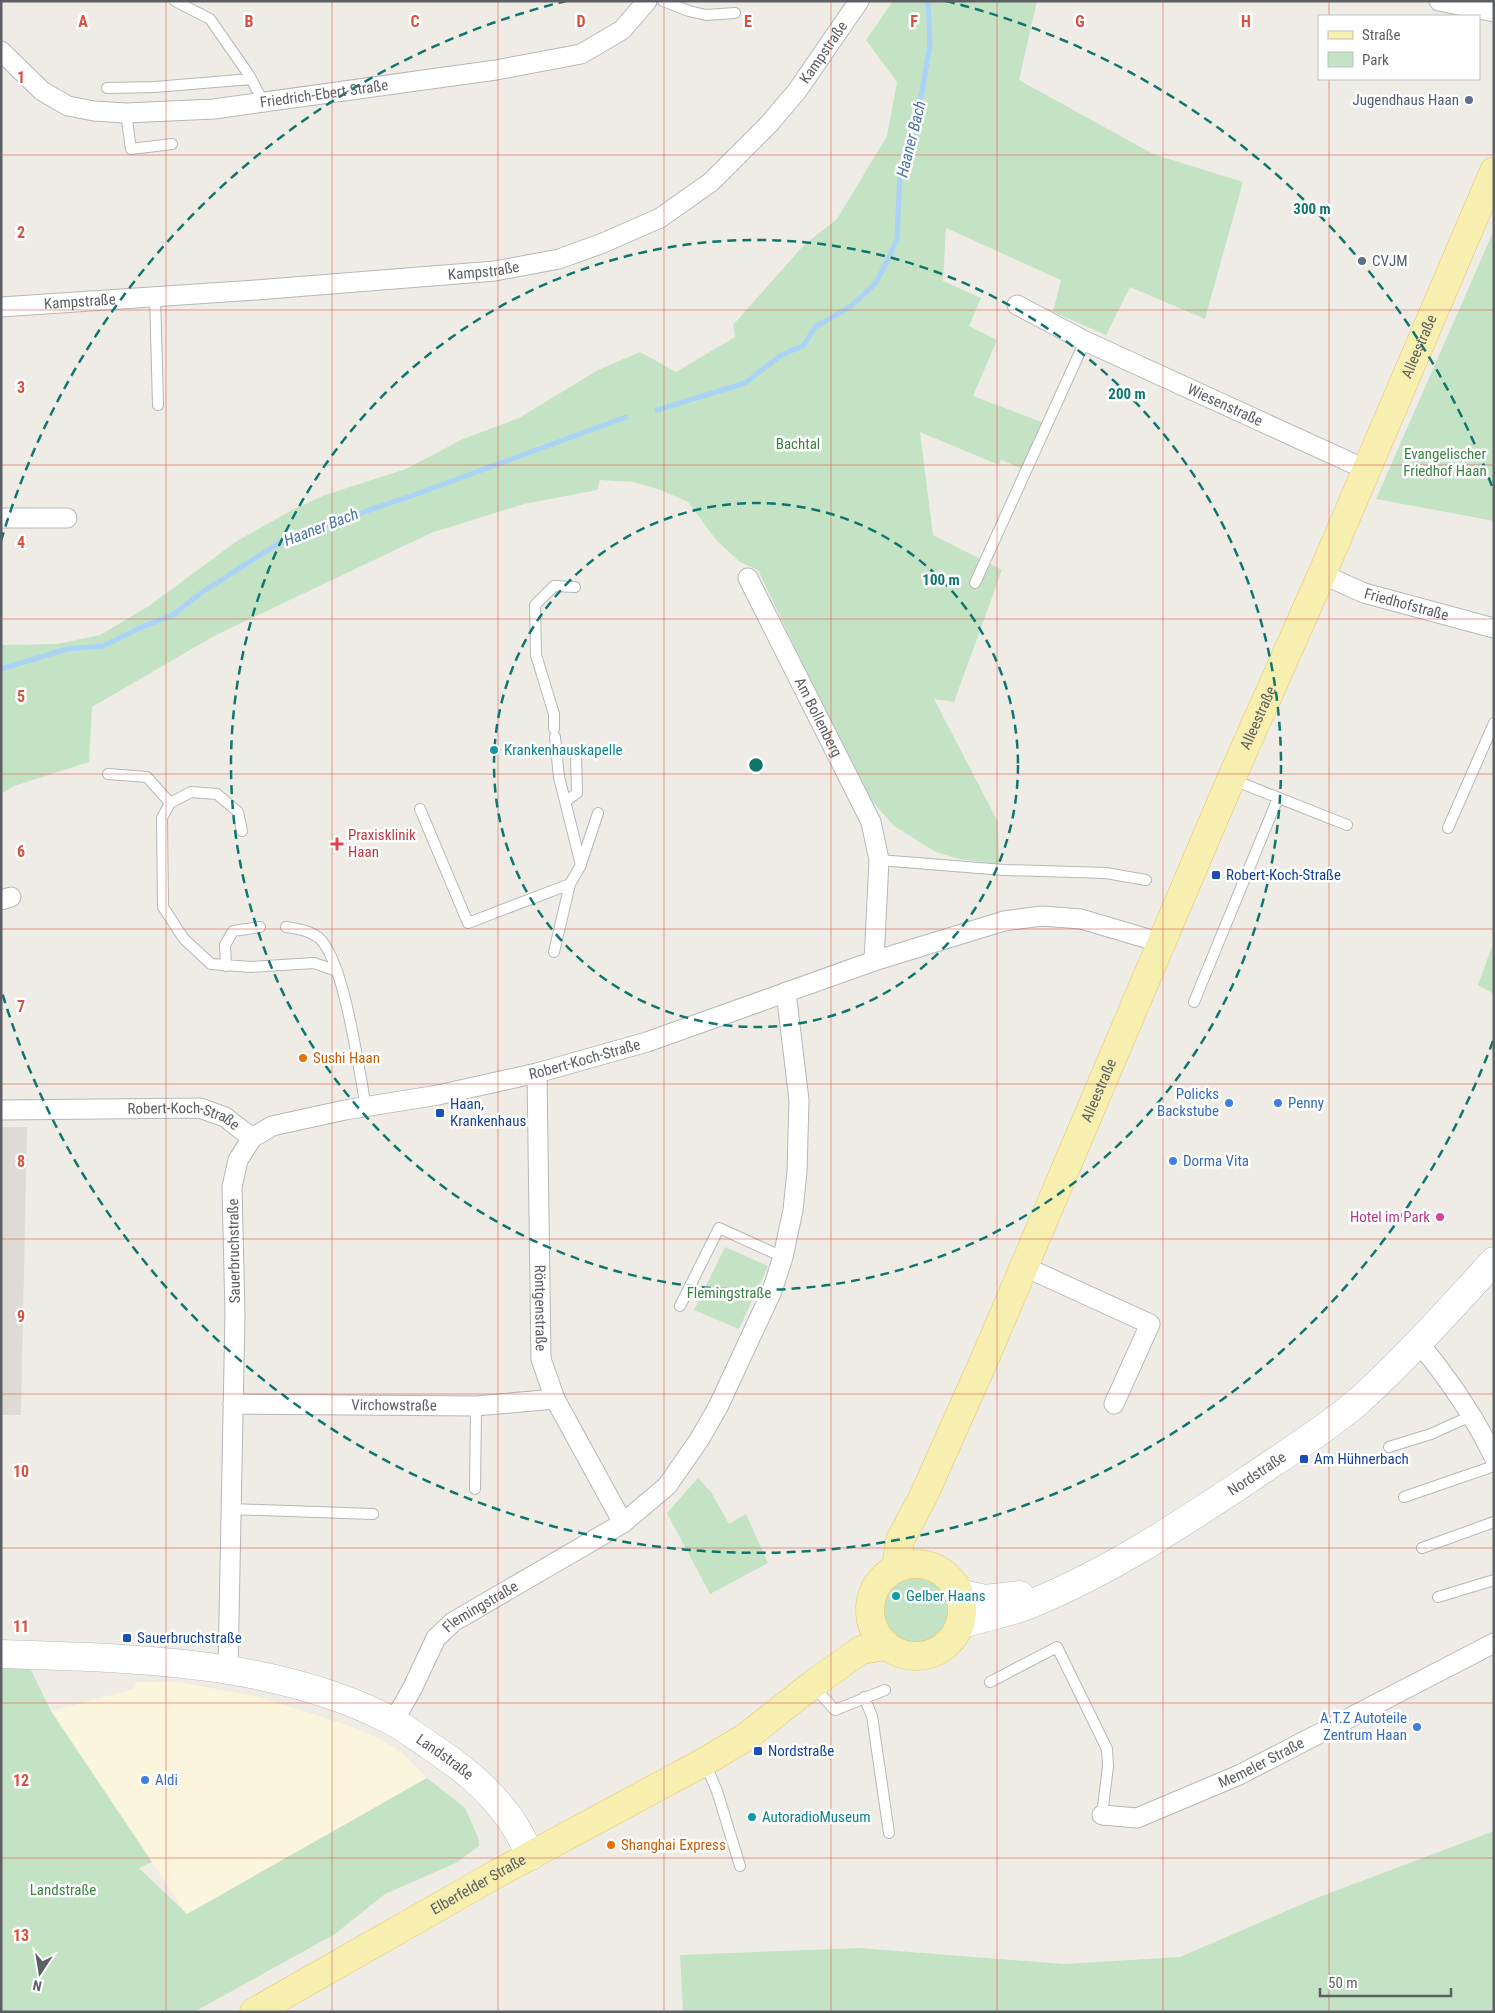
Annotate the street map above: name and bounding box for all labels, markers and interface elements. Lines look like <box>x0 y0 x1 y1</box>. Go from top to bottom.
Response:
text: A <box>78 12 88 31</box>
text: B <box>245 12 254 31</box>
text: C <box>410 12 420 31</box>
text: D <box>576 12 586 31</box>
text: E <box>744 12 752 31</box>
text: F <box>910 12 918 31</box>
text: G <box>1075 12 1085 31</box>
text: H <box>1241 12 1251 31</box>
legend <box>1318 15 1480 80</box>
street label: Kampstraße <box>796 18 851 87</box>
text: Straße <box>1362 26 1401 44</box>
text: Park <box>1362 51 1389 69</box>
text: 1 <box>17 68 25 87</box>
street label: Friedrich-Ebert-Straße <box>259 76 389 112</box>
place label: Jugendhaus Haan <box>1352 91 1459 109</box>
marker: Jugendhaus Haan <box>1463 94 1475 106</box>
water label: Haaner Bach <box>892 99 930 179</box>
text: 300 m <box>1293 200 1331 218</box>
text: 2 <box>17 223 25 242</box>
place label: CVJM <box>1372 252 1408 270</box>
marker: CVJM <box>1356 255 1368 267</box>
street label: Kampstraße <box>447 258 521 284</box>
street label: Kampstraße <box>43 290 116 313</box>
street label: Alleestraße <box>1398 312 1441 381</box>
text: 3 <box>17 378 25 397</box>
street label: Wiesenstraße <box>1185 380 1266 430</box>
text: 200 m <box>1108 385 1146 403</box>
park label: Bachtal <box>776 435 820 453</box>
park label: Evangelischer Friedhof Haan <box>1403 445 1487 480</box>
water label: Haaner Bach <box>281 504 361 550</box>
text: 4 <box>17 533 25 552</box>
text: 100 m <box>922 571 960 589</box>
street label: Friedhofstraße <box>1362 584 1451 624</box>
street label: Am Bollenberg <box>791 675 846 760</box>
street label: Alleestraße <box>1236 684 1280 752</box>
text: 5 <box>17 687 25 706</box>
place label: Krankenhauskapelle <box>504 741 623 759</box>
marker: Krankenhauskapelle <box>488 744 500 756</box>
centre of rings <box>747 756 765 774</box>
place label: Praxisklinik Haan <box>348 826 416 861</box>
marker: Praxisklinik Haan <box>330 837 344 851</box>
text: 6 <box>17 842 25 861</box>
place label: Robert-Koch-Straße <box>1226 866 1341 884</box>
marker: Robert-Koch-Straße <box>1210 869 1222 881</box>
text: 7 <box>17 997 25 1016</box>
street label: Robert-Koch-Straße <box>527 1035 642 1084</box>
place label: Sushi Haan <box>313 1049 380 1067</box>
marker: Sushi Haan <box>297 1052 309 1064</box>
street label: Alleestraße <box>1077 1056 1120 1125</box>
place label: Policks Backstube <box>1157 1085 1219 1120</box>
place label: Penny <box>1288 1094 1324 1112</box>
place label: Haan, Krankenhaus <box>450 1095 526 1130</box>
marker: Policks Backstube <box>1223 1097 1235 1109</box>
marker: Penny <box>1272 1097 1284 1109</box>
street label: Robert-Koch-Straße <box>127 1099 243 1134</box>
marker: Haan, Krankenhaus <box>434 1107 446 1119</box>
text: 8 <box>17 1152 25 1171</box>
place label: Dorma Vita <box>1183 1152 1249 1170</box>
marker: Dorma Vita <box>1167 1155 1179 1167</box>
street label: Sauerbruchstraße <box>224 1198 244 1304</box>
place label: Hotel im Park <box>1350 1208 1430 1226</box>
marker: Hotel im Park <box>1434 1211 1446 1223</box>
street label: Röntgenstraße <box>531 1265 550 1351</box>
park label: Flemingstraße <box>687 1284 771 1302</box>
text: 9 <box>17 1307 25 1326</box>
street label: Virchowstraße <box>351 1396 437 1415</box>
street label: Nordstraße <box>1224 1448 1289 1500</box>
place label: Am Hühnerbach <box>1314 1450 1409 1468</box>
marker: Am Hühnerbach <box>1298 1453 1310 1465</box>
text: 10 <box>13 1462 29 1481</box>
street label: Flemingstraße <box>439 1577 521 1636</box>
place label: Gelber Haans <box>906 1587 986 1605</box>
marker: Gelber Haans <box>890 1590 902 1602</box>
text: 11 <box>13 1617 29 1636</box>
place label: Sauerbruchstraße <box>137 1629 242 1647</box>
marker: Sauerbruchstraße <box>121 1632 133 1644</box>
place label: A.T.Z Autoteile Zentrum Haan <box>1320 1709 1407 1744</box>
marker: A.T.Z Autoteile Zentrum Haan <box>1411 1721 1423 1733</box>
street label: Landstraße <box>413 1730 477 1784</box>
street label: Memeler Straße <box>1215 1734 1307 1792</box>
place label: Nordstraße <box>768 1742 834 1760</box>
marker: Nordstraße <box>752 1745 764 1757</box>
text: 12 <box>13 1771 29 1790</box>
place label: Aldi <box>155 1771 178 1789</box>
marker: Aldi <box>139 1774 151 1786</box>
place label: AutoradioMuseum <box>762 1808 871 1826</box>
marker: AutoradioMuseum <box>746 1811 758 1823</box>
place label: Shanghai Express <box>621 1836 726 1854</box>
marker: Shanghai Express <box>605 1839 617 1851</box>
street label: Elberfelder Straße <box>428 1851 529 1918</box>
park label: Landstraße <box>30 1881 96 1899</box>
text: 13 <box>13 1926 29 1945</box>
north arrow <box>15 1948 65 1998</box>
scale bar <box>1320 1966 1451 1998</box>
text: 50 m <box>1328 1974 1358 1992</box>
text: N <box>31 1977 43 1994</box>

